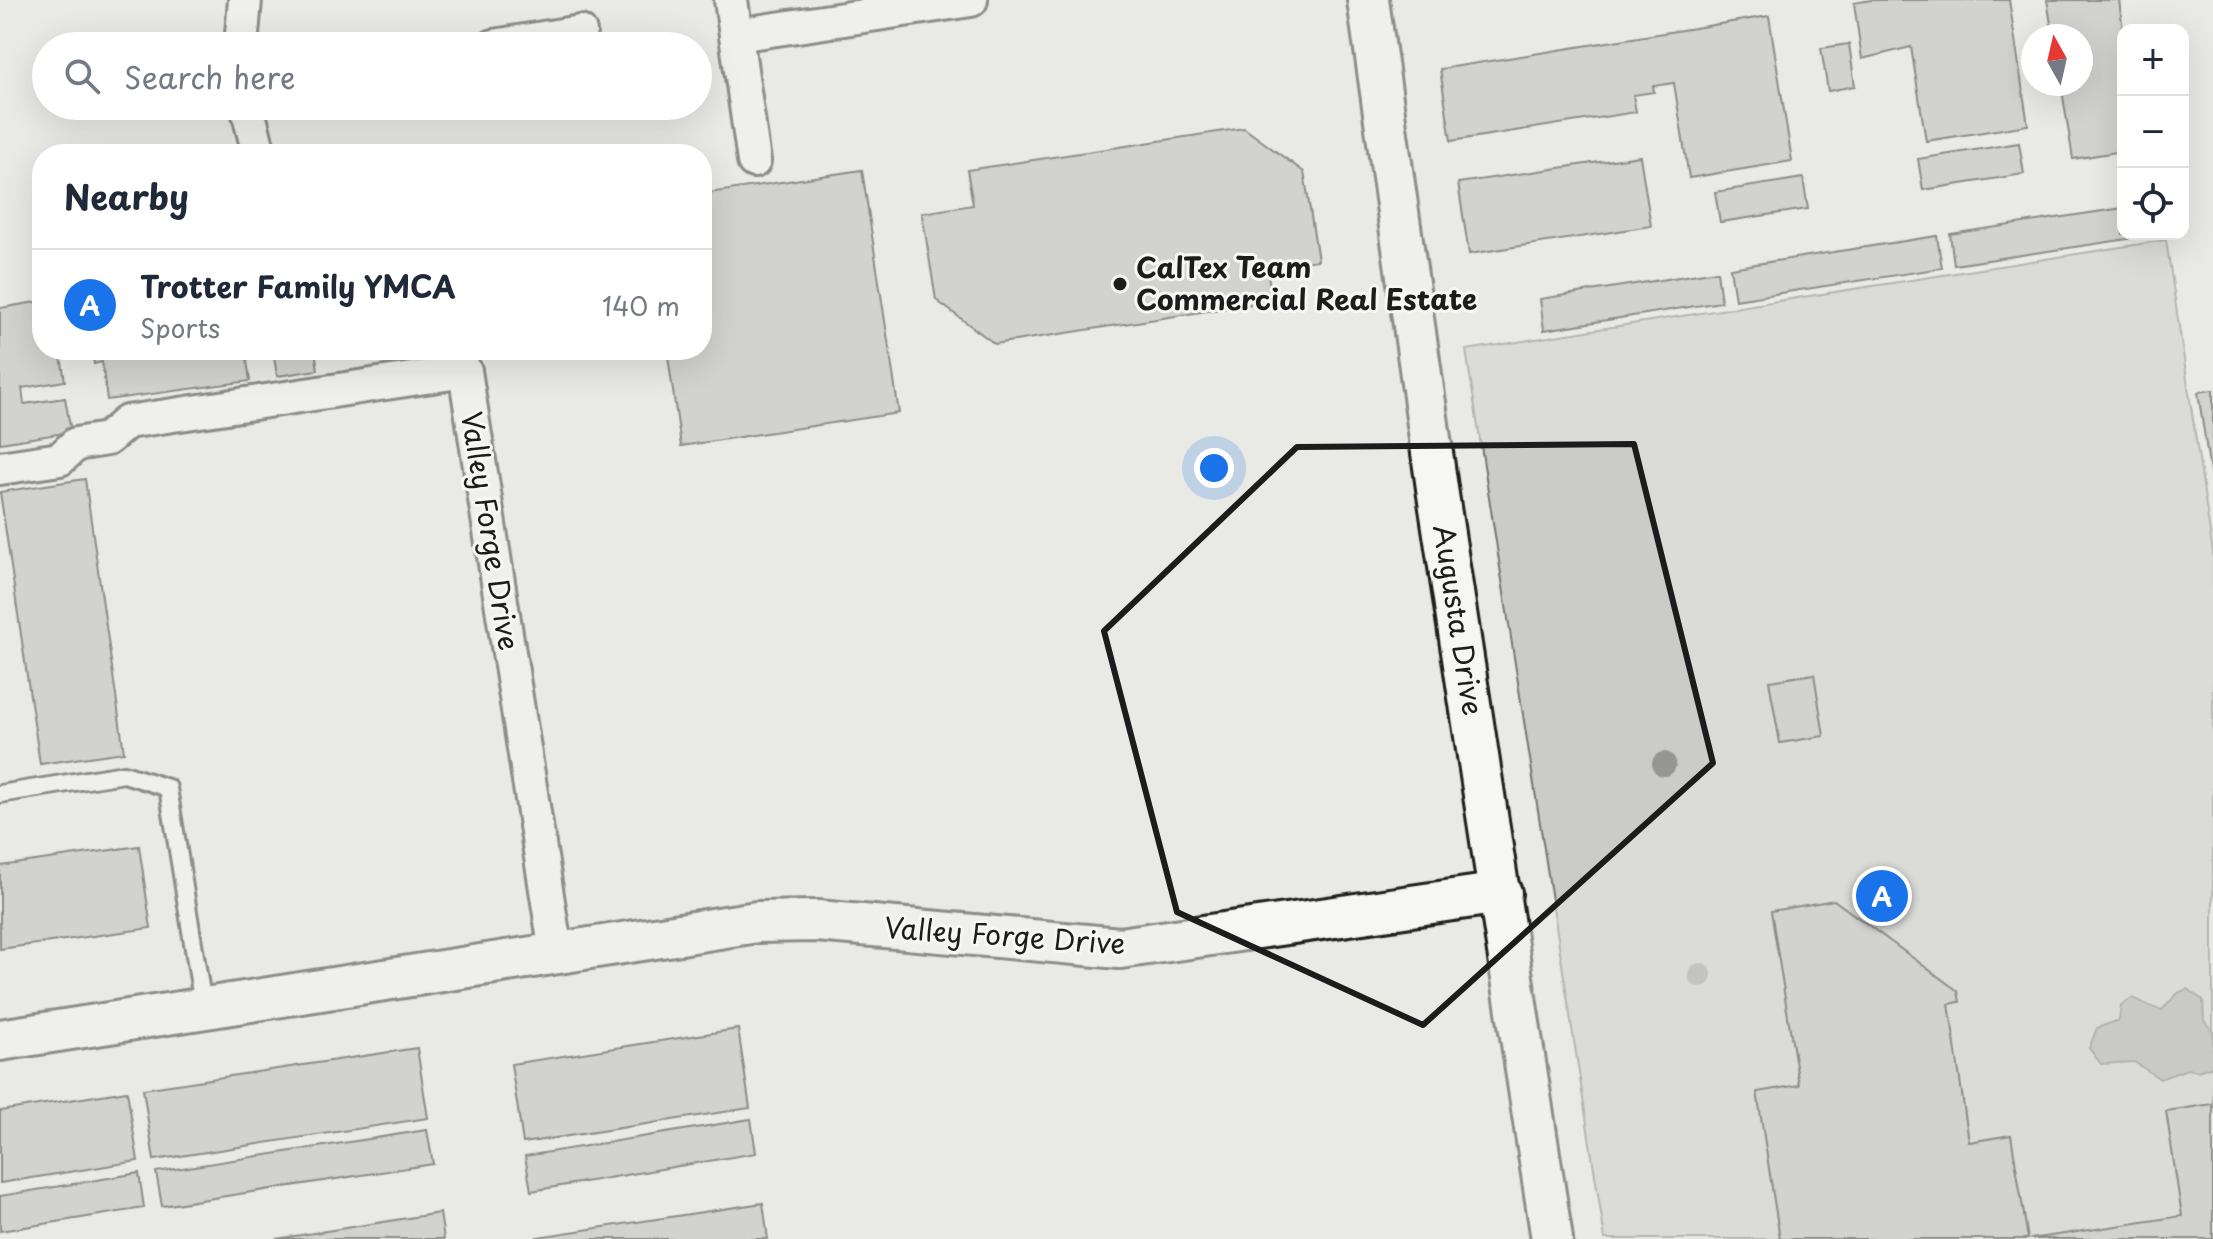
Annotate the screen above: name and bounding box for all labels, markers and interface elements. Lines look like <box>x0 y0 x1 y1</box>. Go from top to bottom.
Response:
north arrow <box>2021 24 2093 96</box>
map controls <box>2117 24 2189 240</box>
button: + <box>2117 24 2189 96</box>
search box <box>32 32 712 120</box>
icon: search <box>60 54 104 98</box>
text: Search here <box>124 54 296 99</box>
button: − <box>2117 96 2189 168</box>
button: locate <box>2117 168 2189 240</box>
text: Nearby <box>64 170 189 222</box>
place label: CalTex Team Commercial Real Estate <box>1136 245 1477 320</box>
text: Trotter Family YMCA <box>140 263 456 308</box>
marker: CalTex Team Commercial Real Estate <box>1111 275 1129 293</box>
text: A <box>80 286 100 325</box>
text: 140 m <box>602 286 680 325</box>
text: Sports <box>140 308 220 347</box>
street label: Valley Forge Drive <box>451 408 532 653</box>
your location <box>1194 448 1234 488</box>
street label: Augusta Drive <box>1423 521 1496 718</box>
pin: A <box>1856 866 1908 926</box>
street label: Valley Forge Drive <box>883 905 1127 964</box>

